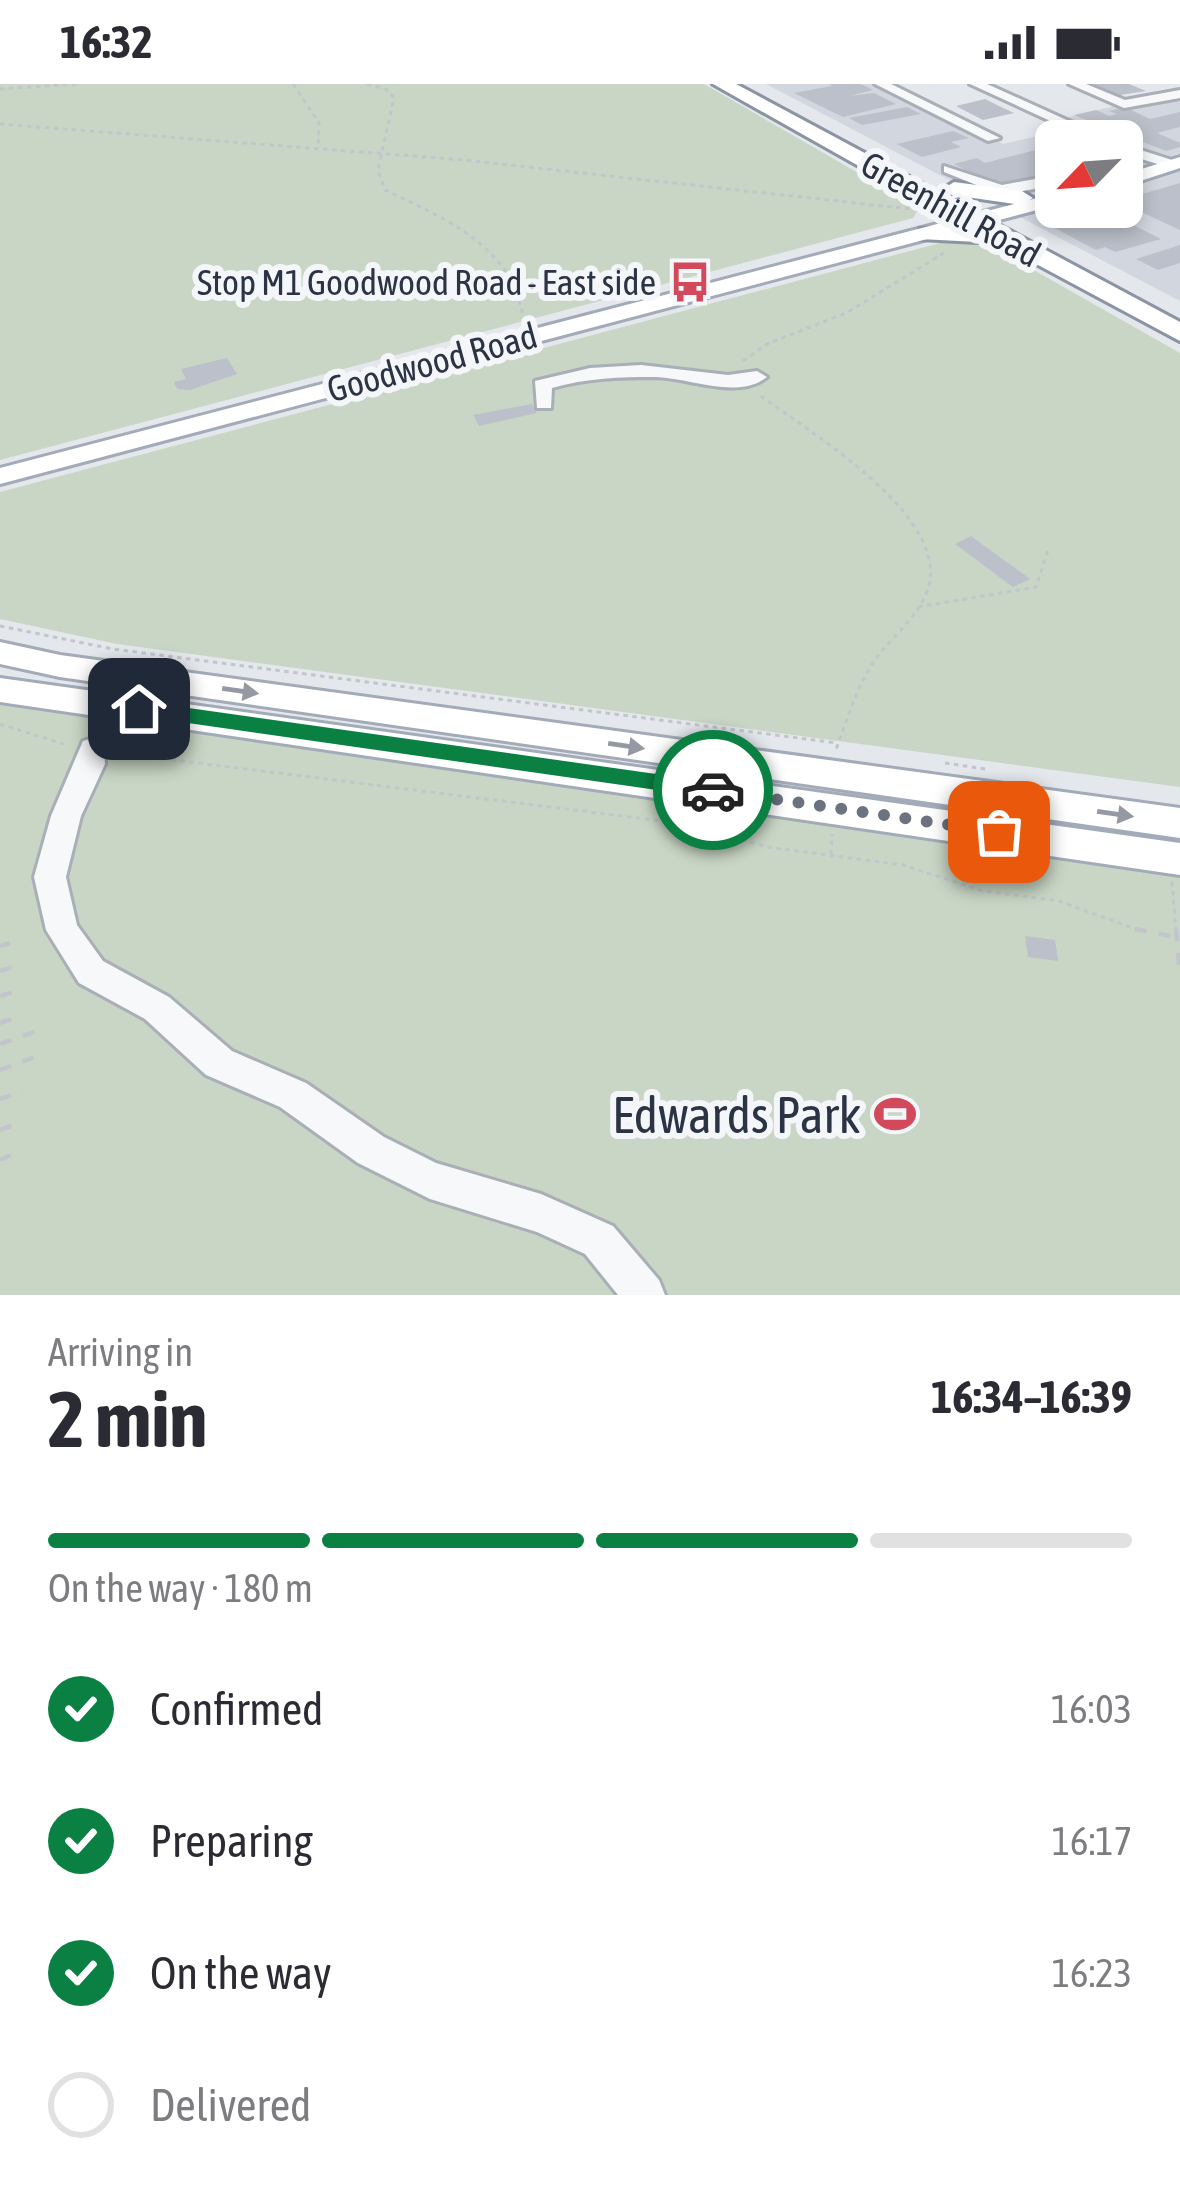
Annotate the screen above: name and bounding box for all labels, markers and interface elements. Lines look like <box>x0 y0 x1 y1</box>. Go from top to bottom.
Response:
text: 16:32 <box>60 16 153 68</box>
north arrow <box>1035 120 1143 228</box>
map controls <box>1035 120 1143 228</box>
street label: Greenhill Road <box>854 143 1048 275</box>
bus stop icon: Stop M1 Goodwood Road - East side <box>667 259 713 305</box>
place label: Stop M1 Goodwood Road - East side <box>197 261 656 303</box>
street label: Goodwood Road <box>322 314 542 410</box>
pin <box>88 658 190 760</box>
icon: home <box>106 676 172 742</box>
one-way arrow <box>222 682 259 701</box>
courier <box>653 730 773 850</box>
one-way arrow <box>608 737 645 756</box>
icon: car <box>680 757 746 823</box>
pin <box>948 781 1050 883</box>
icon: bag <box>966 799 1032 865</box>
one-way arrow <box>1097 805 1134 824</box>
place label: Edwards Park <box>612 1085 861 1144</box>
sports icon: Edwards Park <box>872 1091 918 1137</box>
text: Arriving in <box>48 1330 193 1374</box>
text: 16:34–16:39 <box>931 1371 1132 1423</box>
text: 2 min <box>48 1374 207 1464</box>
text: On the way · 180 m <box>48 1566 313 1610</box>
icon: check <box>48 1676 114 1742</box>
text: Confirmed <box>150 1683 323 1735</box>
text: 16:03 <box>1051 1687 1132 1731</box>
icon: check <box>48 1808 114 1874</box>
text: Preparing <box>150 1815 313 1867</box>
text: 16:17 <box>1052 1819 1132 1863</box>
icon: check <box>48 1940 114 2006</box>
text: On the way <box>150 1947 332 1999</box>
text: 16:23 <box>1052 1951 1132 1995</box>
text: Delivered <box>150 2079 311 2131</box>

